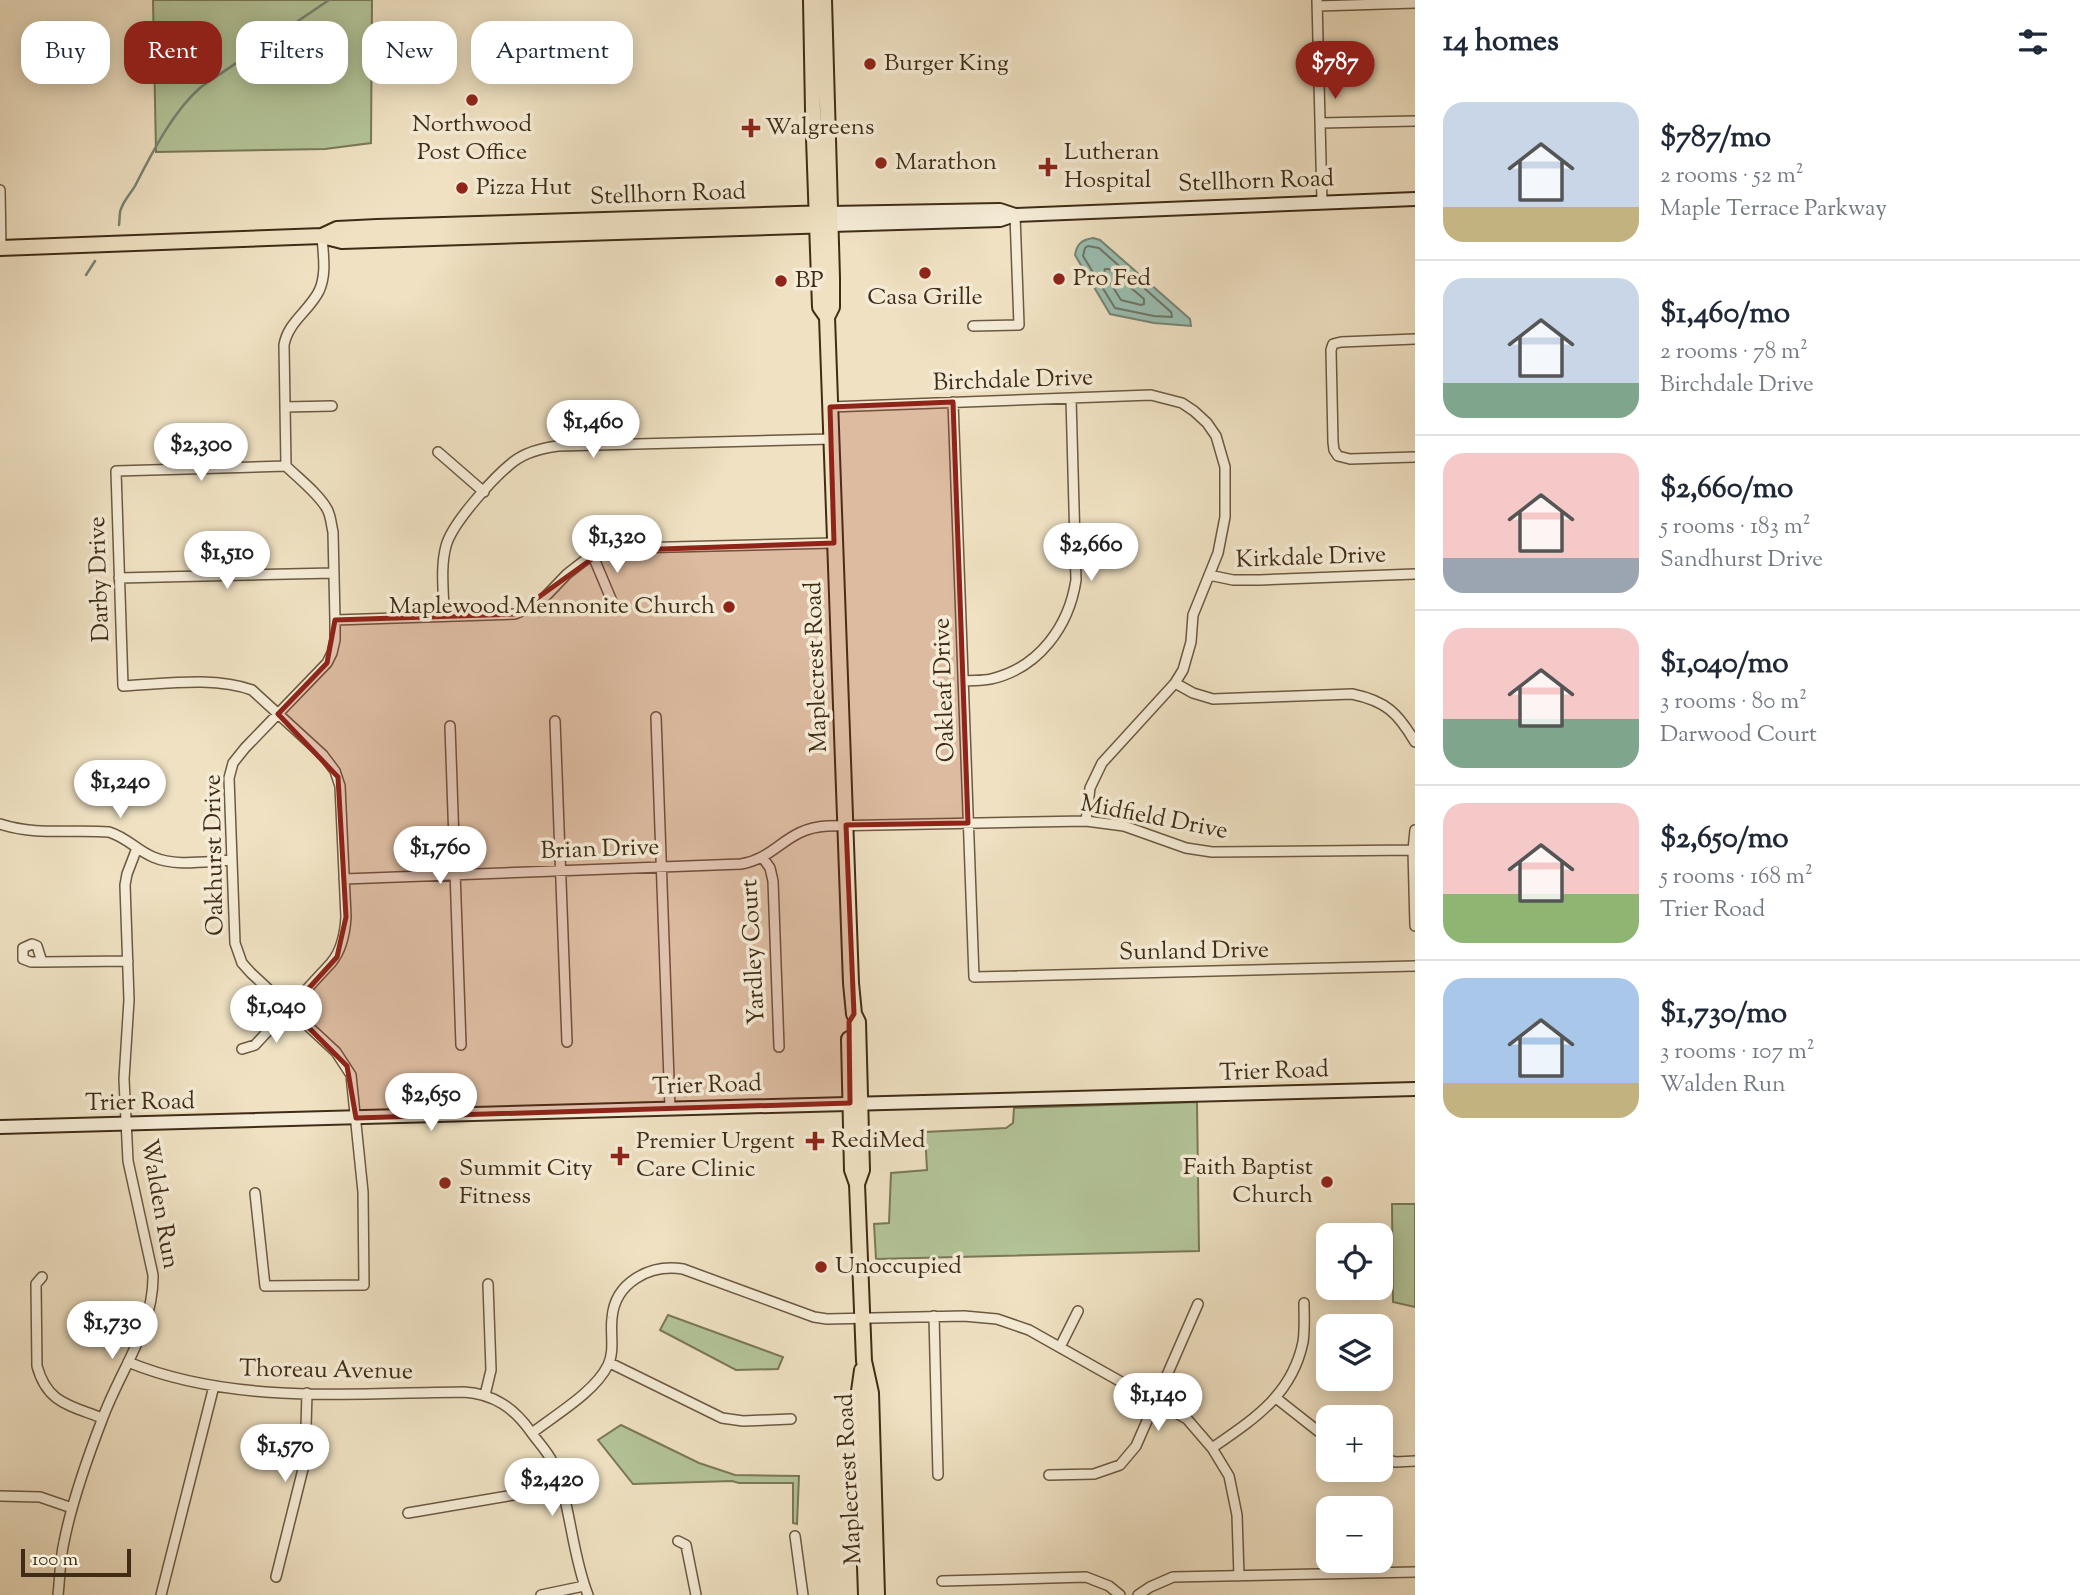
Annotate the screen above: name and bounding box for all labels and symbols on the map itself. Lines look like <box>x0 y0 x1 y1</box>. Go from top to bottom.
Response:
pin: $787 <box>1294 42 1376 101</box>
place label: Burger King <box>884 47 1009 81</box>
marker: Burger King <box>862 56 878 72</box>
marker: Northwood Post Office <box>464 92 480 108</box>
place label: Northwood Post Office <box>412 108 532 170</box>
place label: Walgreens <box>765 111 874 145</box>
marker: Walgreens <box>743 120 759 136</box>
place label: Lutheran Hospital <box>1064 136 1160 198</box>
place label: Marathon <box>895 146 997 180</box>
marker: Marathon <box>873 155 889 171</box>
marker: Lutheran Hospital <box>1038 157 1058 177</box>
street label: Stellhorn Road <box>1177 162 1335 202</box>
place label: Pizza Hut <box>476 171 571 205</box>
street label: Stellhorn Road <box>589 175 747 215</box>
marker: Pizza Hut <box>454 180 470 196</box>
place label: Pro Fed <box>1073 262 1152 296</box>
place label: BP <box>795 264 824 298</box>
marker: Casa Grille <box>917 265 933 281</box>
marker: Pro Fed <box>1051 271 1067 287</box>
marker: BP <box>773 273 789 289</box>
place label: Casa Grille <box>867 281 983 315</box>
street label: Birchdale Drive <box>932 361 1094 401</box>
pin: $1,460 <box>536 400 650 460</box>
pin: $2,300 <box>144 424 258 483</box>
street label: Darby Drive <box>81 516 119 642</box>
pin: $1,320 <box>560 516 674 575</box>
pin: $2,660 <box>1034 524 1148 583</box>
pin: $1,510 <box>170 532 284 591</box>
street label: Kirkdale Drive <box>1235 538 1387 578</box>
street label: Maplecrest Road <box>797 580 837 753</box>
place label: Maplewood Mennonite Church <box>389 590 715 624</box>
marker: Maplewood Mennonite Church <box>721 599 737 615</box>
street label: Oakleaf Drive <box>925 617 965 763</box>
pin: $1,240 <box>63 760 177 820</box>
street label: Oakhurst Drive <box>197 774 233 936</box>
street label: Midfield Drive <box>1077 787 1231 849</box>
pin: $1,760 <box>383 826 497 886</box>
street label: Brian Drive <box>540 831 660 869</box>
street label: Yardley Court <box>733 878 775 1026</box>
street label: Sunland Drive <box>1118 934 1270 970</box>
pin: $1,040 <box>219 986 333 1045</box>
street label: Trier Road <box>1219 1053 1330 1091</box>
street label: Trier Road <box>652 1067 763 1105</box>
pin: $2,650 <box>374 1074 488 1133</box>
street label: Trier Road <box>85 1085 196 1121</box>
place label: RediMed <box>831 1124 926 1158</box>
place label: Premier Urgent Care Clinic <box>636 1125 795 1187</box>
marker: RediMed <box>805 1131 825 1151</box>
street label: Walden Run <box>131 1136 187 1272</box>
marker: Premier Urgent Care Clinic <box>610 1146 630 1166</box>
place label: Faith Baptist Church <box>1183 1151 1313 1213</box>
place label: Summit City Fitness <box>459 1152 593 1214</box>
marker: Faith Baptist Church <box>1319 1174 1335 1190</box>
marker: Summit City Fitness <box>437 1175 453 1191</box>
place label: Unoccupied <box>835 1250 962 1284</box>
marker: Unoccupied <box>813 1259 829 1275</box>
pin: $1,730 <box>55 1302 169 1361</box>
street label: Thoreau Avenue <box>239 1352 413 1390</box>
pin: $1,140 <box>1101 1374 1215 1433</box>
street label: Maplecrest Road <box>829 1392 871 1566</box>
pin: $1,570 <box>228 1424 342 1484</box>
pin: $2,420 <box>495 1458 609 1518</box>
scale bar <box>21 1546 131 1578</box>

